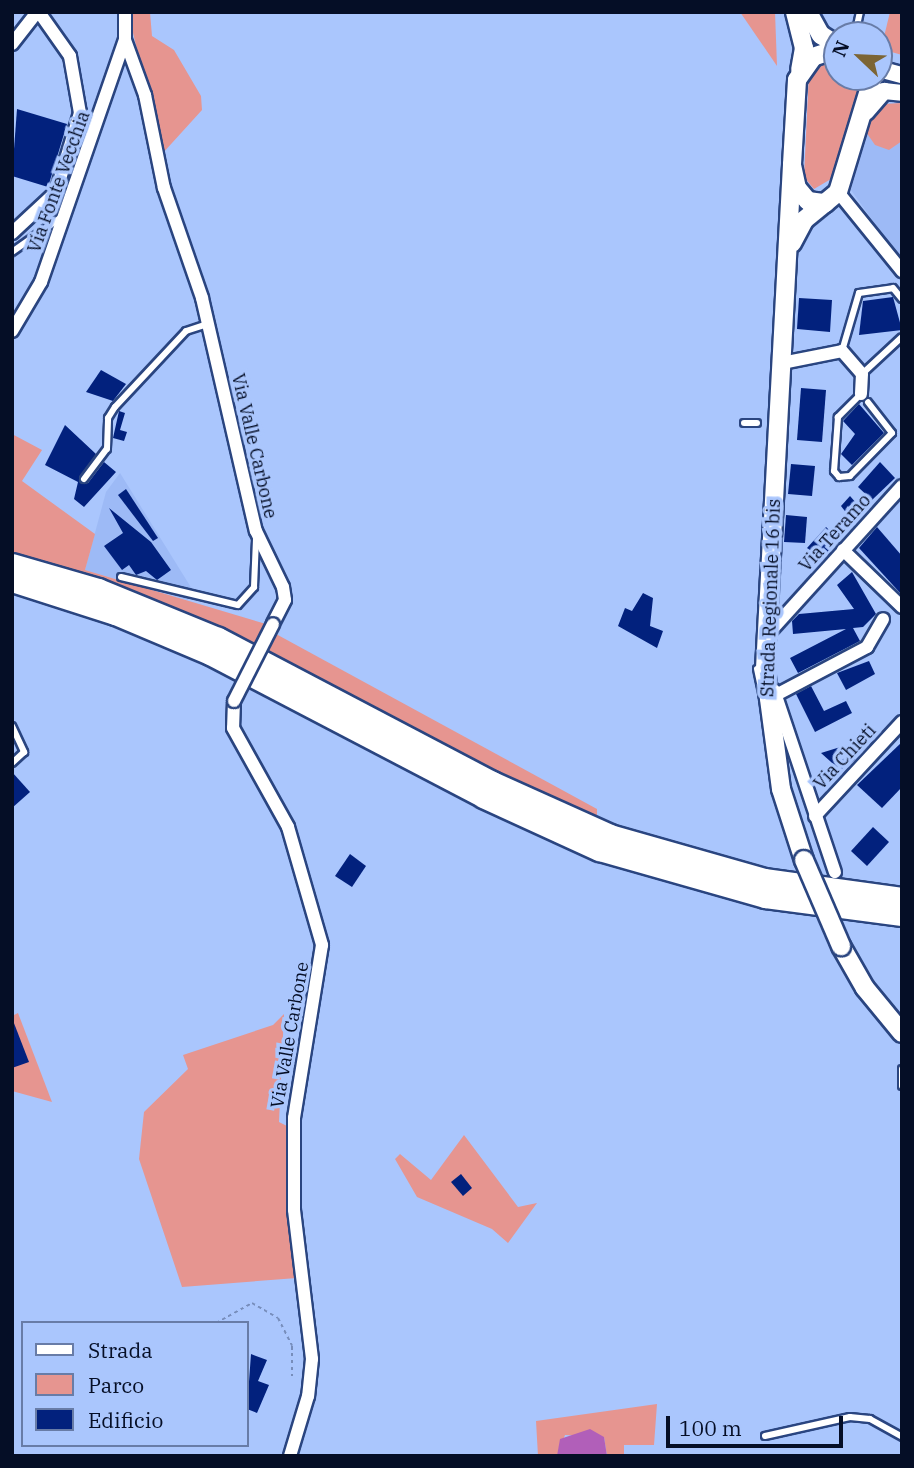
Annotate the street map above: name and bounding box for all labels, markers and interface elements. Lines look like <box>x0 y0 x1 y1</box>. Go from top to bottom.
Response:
north arrow <box>823 21 893 91</box>
text: N <box>827 37 854 60</box>
street label: Via Fonte Vecchia <box>23 108 95 256</box>
street label: Via Valle Carbone <box>227 371 281 521</box>
street label: Via Teramo <box>795 490 875 576</box>
street label: Strada Regionale 16 bis <box>757 499 785 697</box>
street label: Via Chieti <box>809 720 881 794</box>
street label: Via Valle Carbone <box>267 960 313 1110</box>
legend <box>21 1321 248 1447</box>
text: Strada <box>88 1336 153 1364</box>
text: Parco <box>88 1371 144 1399</box>
scale bar <box>669 1402 846 1446</box>
text: Edificio <box>88 1406 163 1434</box>
text: 100 m <box>679 1414 742 1442</box>

